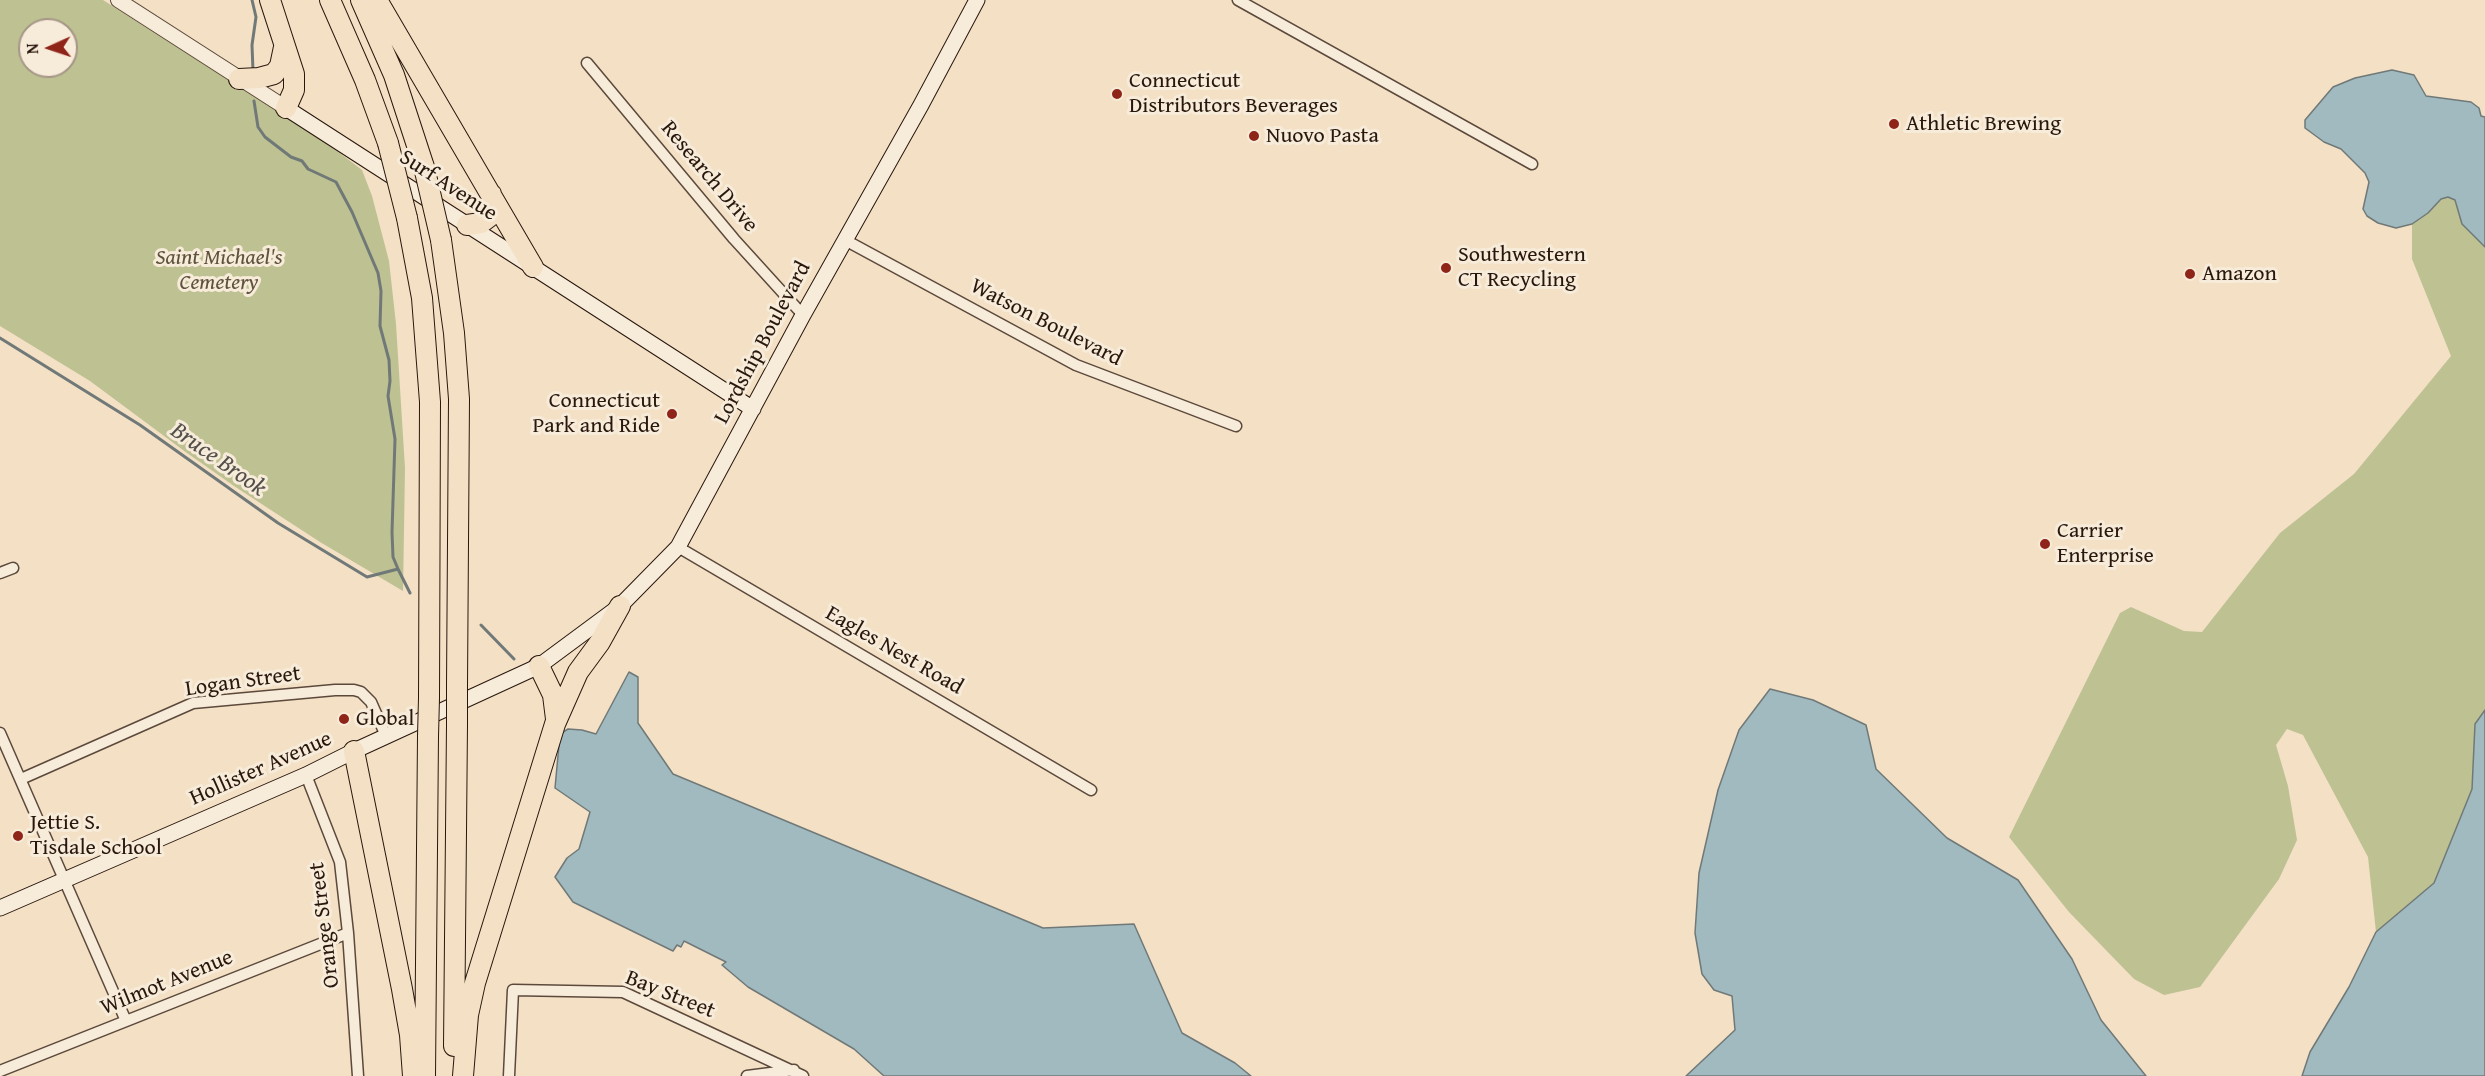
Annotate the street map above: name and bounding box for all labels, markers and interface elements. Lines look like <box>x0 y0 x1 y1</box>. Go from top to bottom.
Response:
north arrow <box>18 18 78 78</box>
text: N <box>20 43 44 55</box>
place label: Connecticut Distributors Beverages <box>1129 68 1338 119</box>
marker: Connecticut Distributors Beverages <box>1110 87 1124 101</box>
place label: Athletic Brewing <box>1906 111 2061 137</box>
street label: Research Drive <box>655 116 763 238</box>
marker: Athletic Brewing <box>1887 117 1901 131</box>
place label: Nuovo Pasta <box>1266 123 1379 149</box>
marker: Nuovo Pasta <box>1247 129 1261 143</box>
street label: Surf Avenue <box>394 145 502 227</box>
place label: Southwestern CT Recycling <box>1458 242 1586 294</box>
park label: Saint Michael's Cemetery <box>156 245 282 296</box>
street label: Lordship Boulevard <box>709 257 817 429</box>
marker: Southwestern CT Recycling <box>1439 261 1453 275</box>
place label: Amazon <box>2202 261 2277 287</box>
marker: Amazon <box>2183 267 2197 281</box>
street label: Watson Boulevard <box>966 273 1126 373</box>
place label: Connecticut Park and Ride <box>532 388 660 440</box>
marker: Connecticut Park and Ride <box>665 407 679 421</box>
water label: Bruce Brook <box>165 417 271 503</box>
place label: Carrier Enterprise <box>2057 518 2154 570</box>
marker: Carrier Enterprise <box>2038 537 2052 551</box>
street label: Eagles Nest Road <box>820 601 968 701</box>
street label: Logan Street <box>184 661 302 703</box>
place label: Global <box>356 706 414 732</box>
marker: Global <box>337 712 351 726</box>
street label: Hollister Avenue <box>186 726 336 812</box>
place label: Jettie S. Tisdale School <box>30 810 162 861</box>
marker: Jettie S. Tisdale School <box>11 829 25 843</box>
street label: Orange Street <box>304 860 346 990</box>
street label: Wilmot Avenue <box>97 944 237 1022</box>
street label: Bay Street <box>621 965 719 1025</box>

